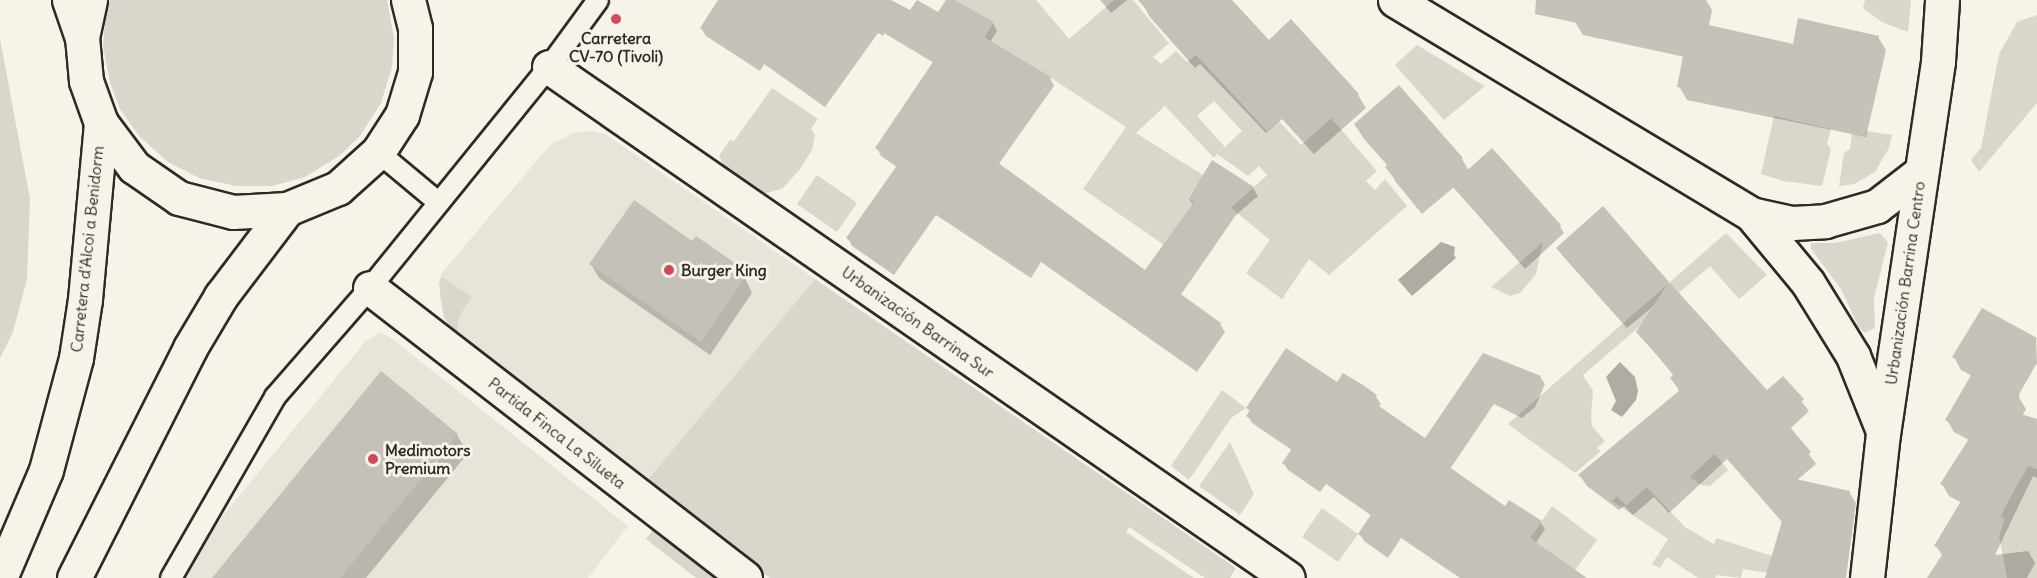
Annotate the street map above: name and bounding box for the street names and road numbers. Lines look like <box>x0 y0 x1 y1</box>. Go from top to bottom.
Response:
street label: Carretera d'Alcoi a Benidorm <box>67 145 107 353</box>
street label: Urbanización Barrina Centro <box>1881 180 1929 386</box>
street label: Urbanización Barrina Sur <box>838 262 998 382</box>
street label: Partida Finca La Silueta <box>484 373 630 493</box>

